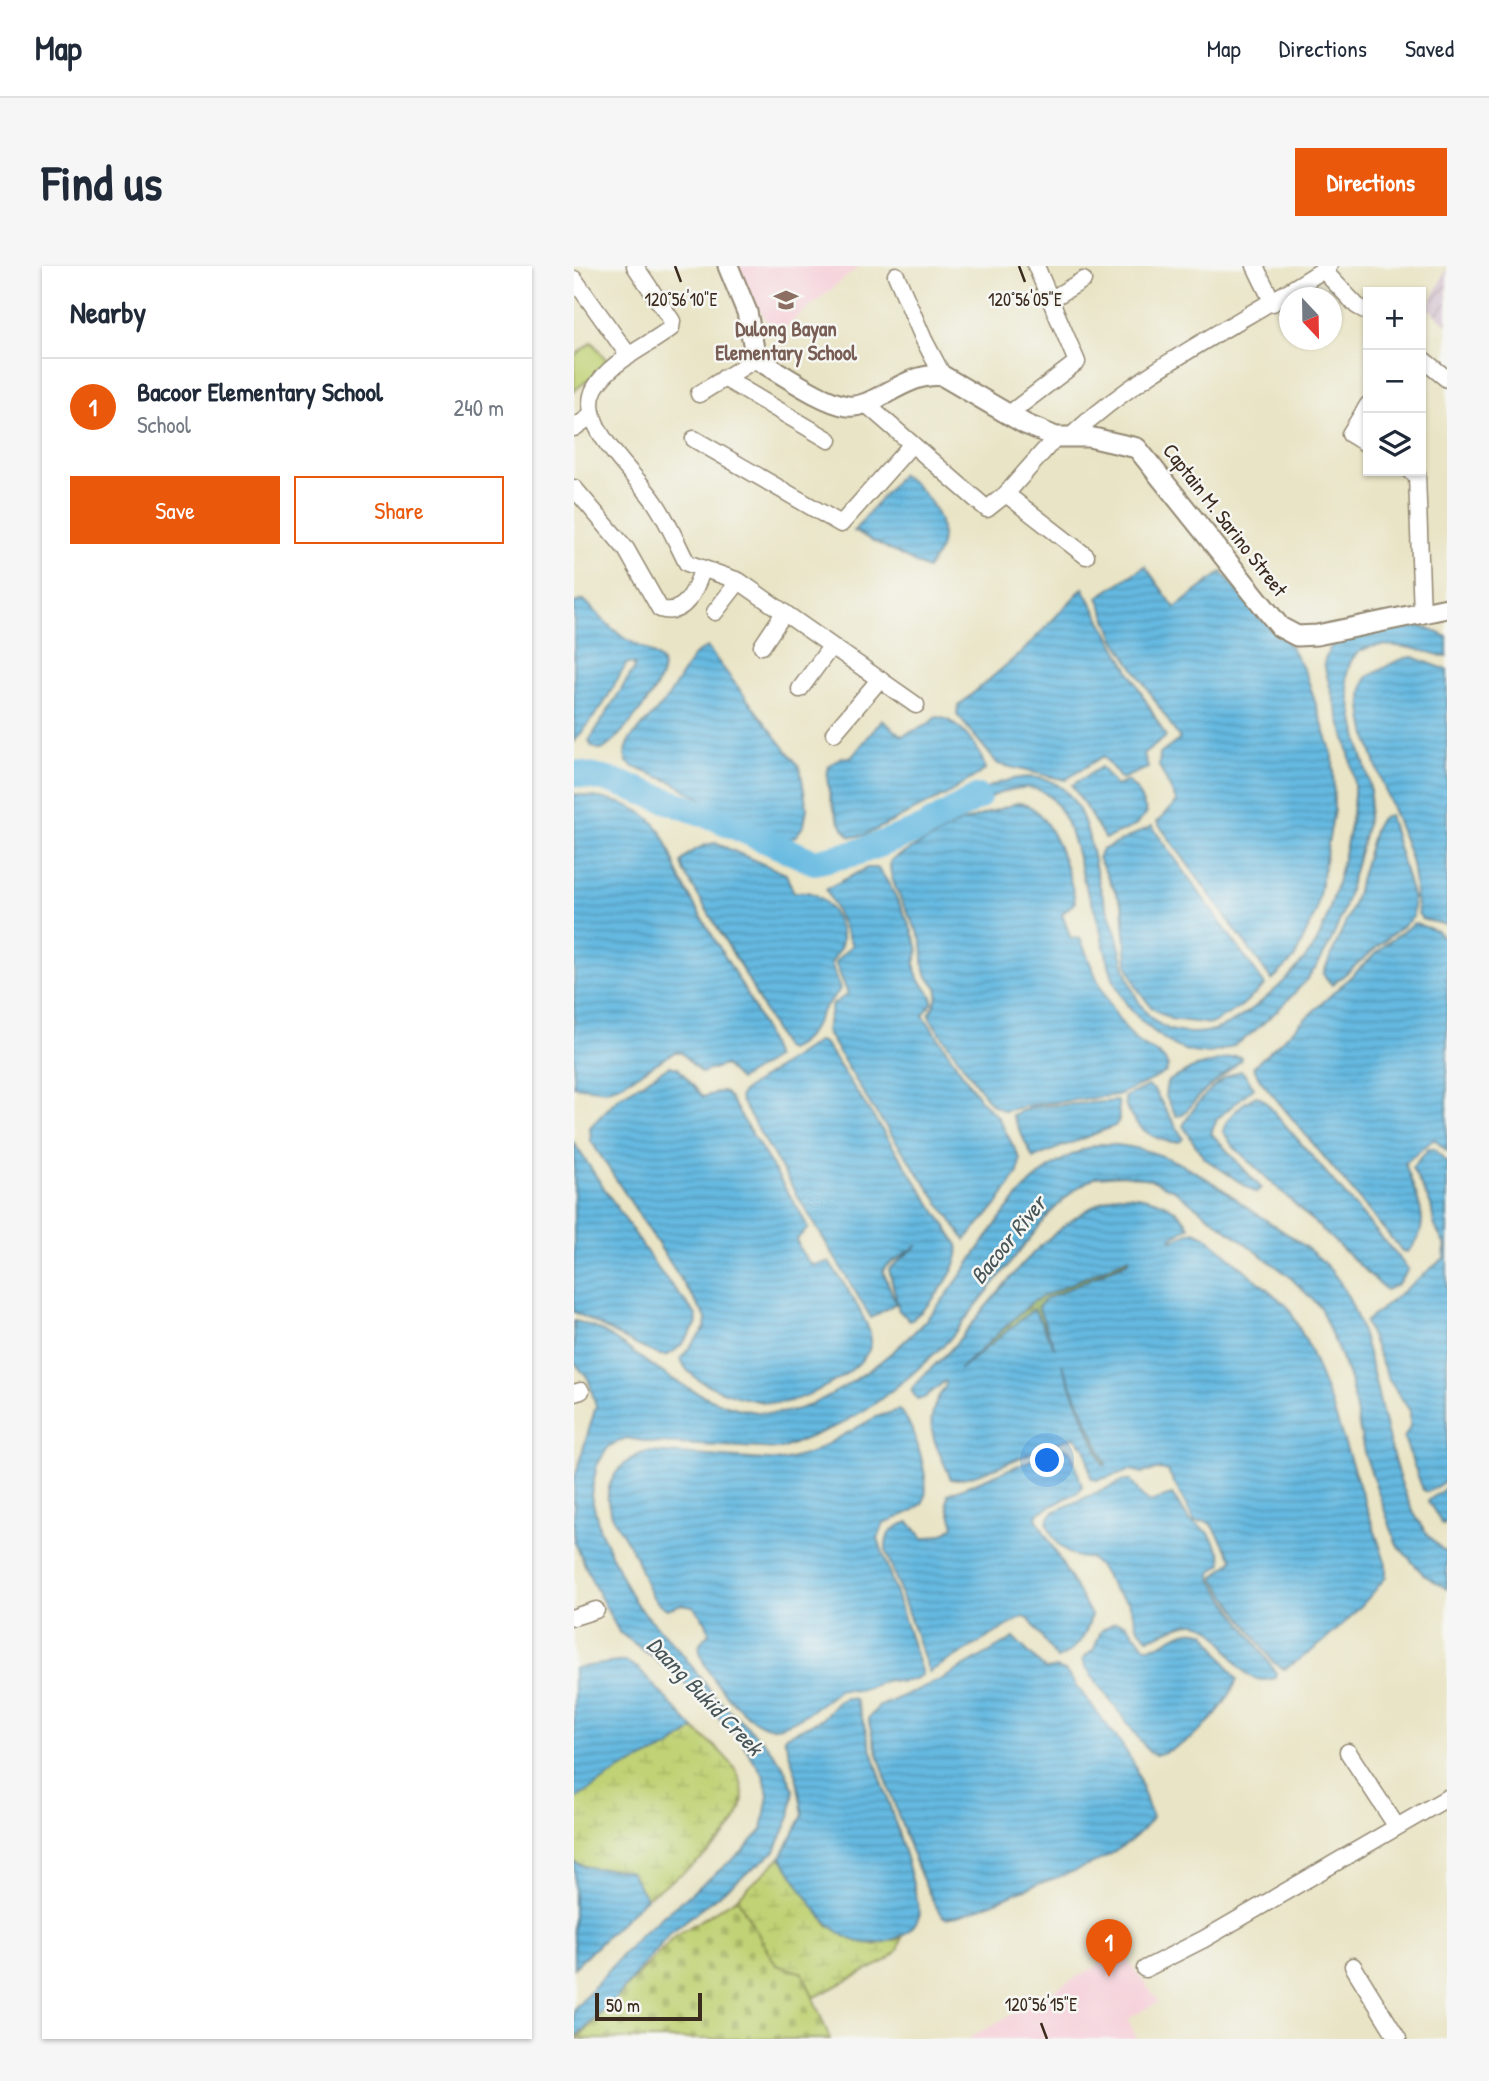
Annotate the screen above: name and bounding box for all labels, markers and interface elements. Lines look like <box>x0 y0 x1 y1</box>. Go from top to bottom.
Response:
text: Map <box>35 26 82 70</box>
text: Map <box>1207 32 1241 64</box>
text: Directions <box>1279 32 1367 64</box>
text: Saved <box>1405 32 1454 64</box>
button: Directions <box>1295 148 1447 216</box>
text: Find us <box>42 149 162 215</box>
school or university icon: Dulong Bayan Elementary School <box>772 286 800 314</box>
text: 120°56'10"E <box>645 287 718 312</box>
text: 120°56'05"E <box>988 287 1062 312</box>
north arrow <box>1279 287 1342 350</box>
map controls <box>1363 287 1426 476</box>
button: + <box>1363 287 1426 350</box>
text: Nearby <box>70 292 146 332</box>
place label: Dulong Bayan Elementary School <box>715 314 857 368</box>
button: − <box>1363 350 1426 413</box>
text: Bacoor Elementary School <box>137 374 383 409</box>
text: 1 <box>89 392 97 423</box>
text: 240 m <box>453 392 504 423</box>
text: School <box>137 409 191 440</box>
button: layers <box>1363 413 1426 476</box>
street label: Captain M. Sarino Street <box>1156 437 1295 603</box>
button: Save <box>70 476 280 544</box>
button: Share <box>294 476 504 544</box>
water label: Bacoor River <box>962 1187 1055 1290</box>
your location <box>1030 1443 1064 1477</box>
water label: Daang Bukid Creek <box>640 1629 772 1764</box>
pin: 1 <box>1086 1919 1132 1977</box>
scale bar <box>595 1990 702 2022</box>
text: 50 m <box>606 1992 640 2018</box>
text: 120°56'15"E <box>1005 1992 1077 2017</box>

